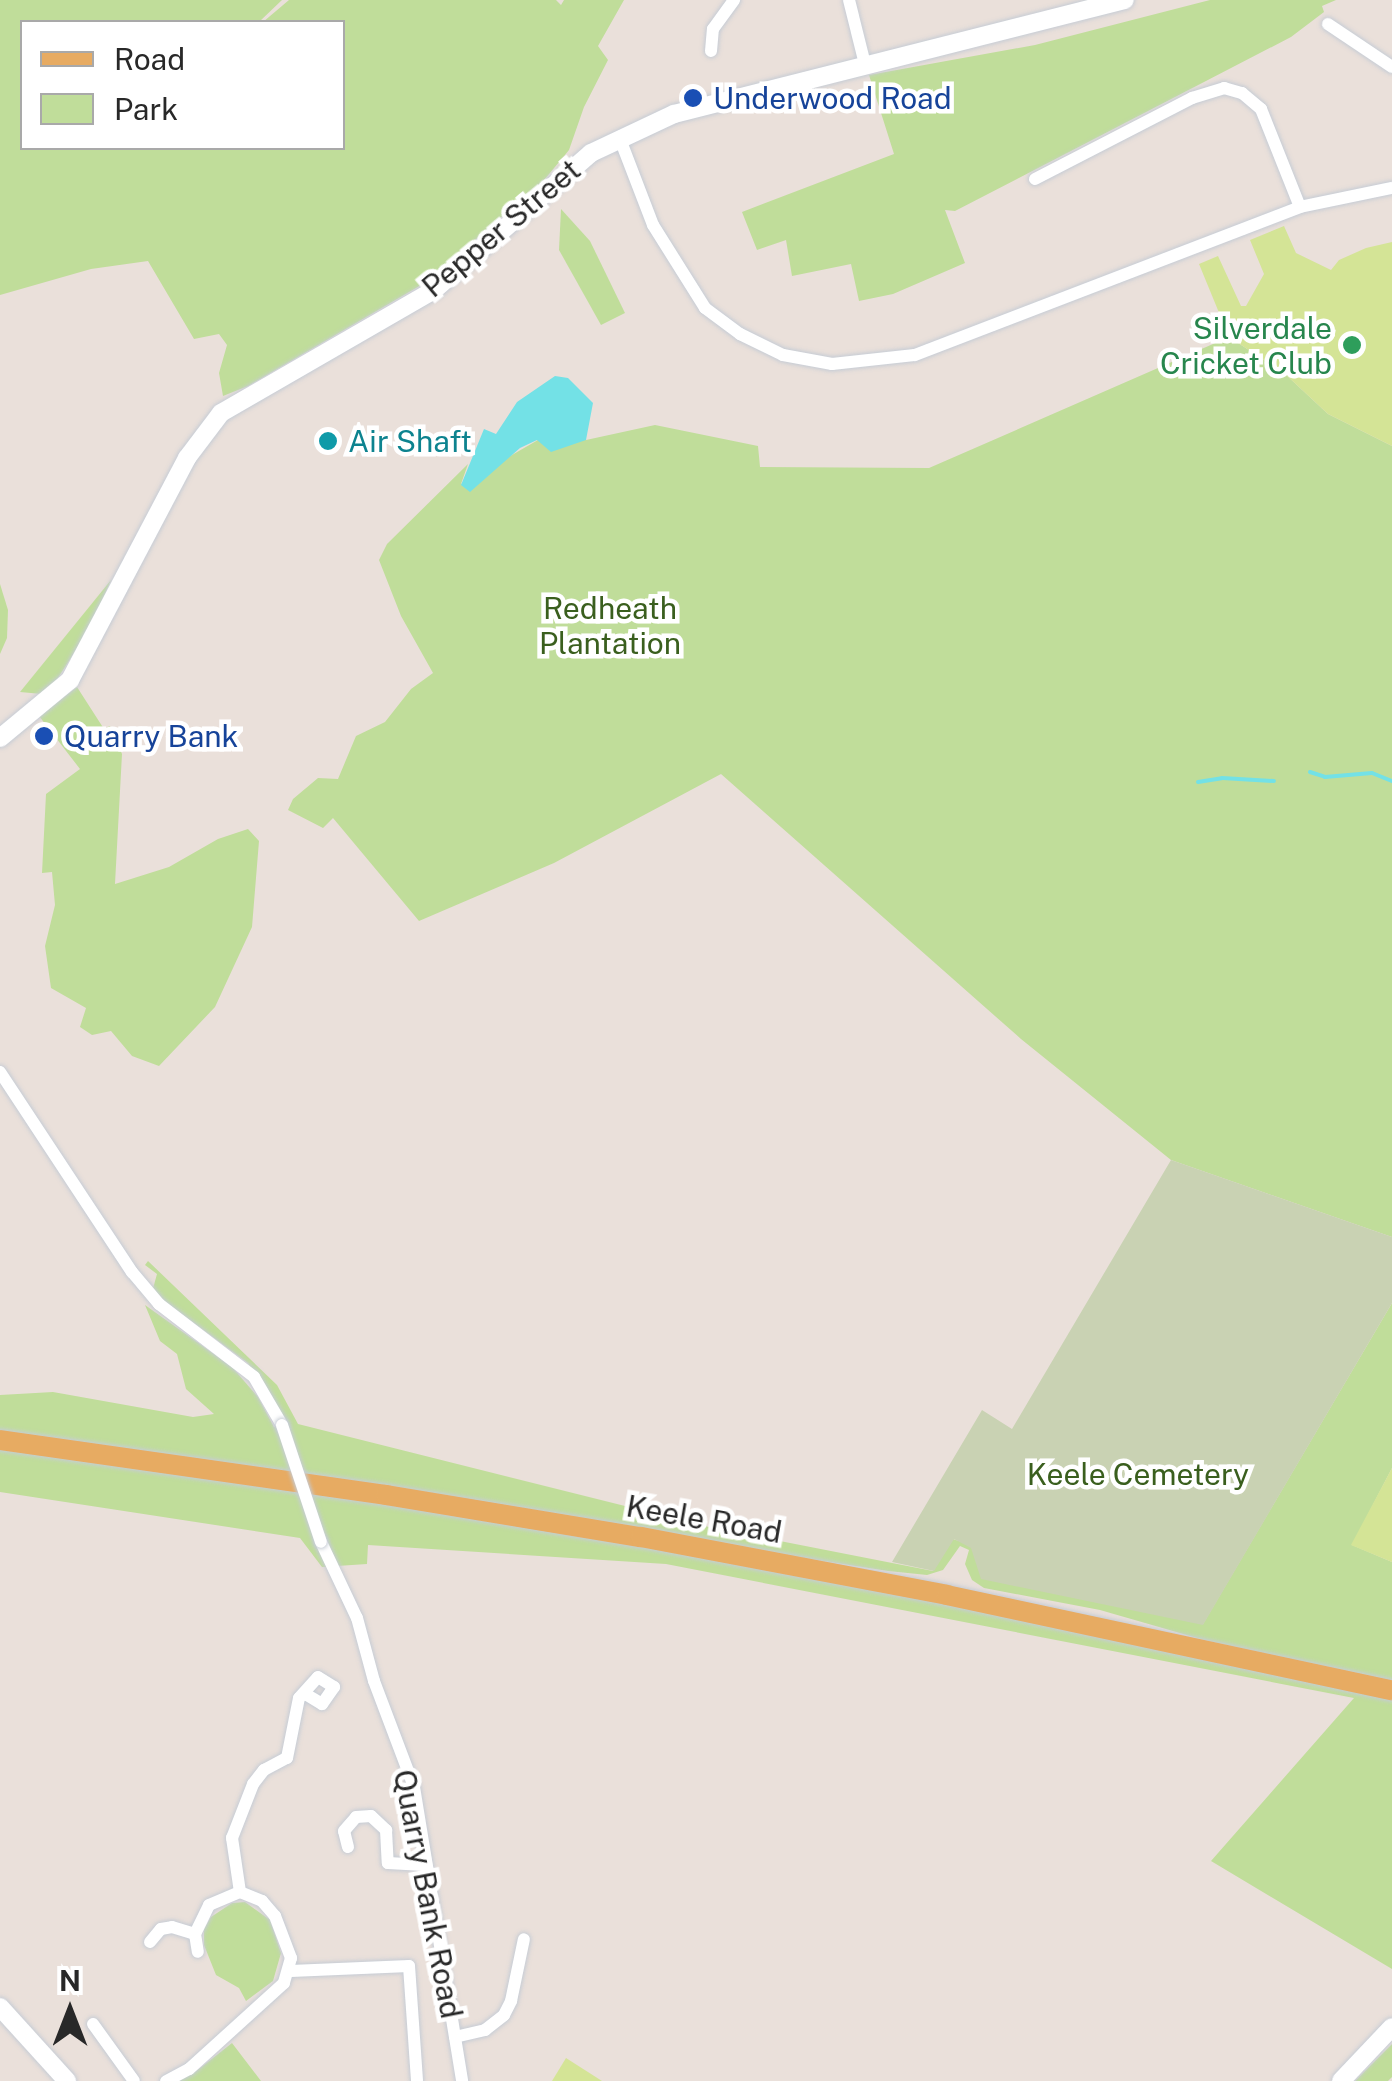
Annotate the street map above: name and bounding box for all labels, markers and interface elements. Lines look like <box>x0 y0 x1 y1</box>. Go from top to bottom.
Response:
legend <box>20 20 345 150</box>
text: Road <box>114 41 185 77</box>
place label: Underwood Road <box>713 80 952 116</box>
marker: Underwood Road <box>682 87 704 109</box>
text: Park <box>114 91 178 127</box>
street label: Pepper Street <box>415 151 587 305</box>
place label: Silverdale Cricket Club <box>1160 310 1332 380</box>
marker: Silverdale Cricket Club <box>1341 334 1363 356</box>
place label: Air Shaft <box>348 423 472 459</box>
marker: Air Shaft <box>317 430 339 452</box>
park label: Redheath Plantation <box>539 590 681 660</box>
place label: Quarry Bank <box>64 718 238 754</box>
marker: Quarry Bank <box>33 725 55 747</box>
park label: Keele Cemetery <box>1027 1456 1249 1492</box>
street label: Keele Road <box>623 1488 785 1550</box>
street label: Quarry Bank Road <box>386 1766 470 2022</box>
north arrow <box>20 1961 120 2061</box>
text: N <box>59 1964 81 1997</box>

